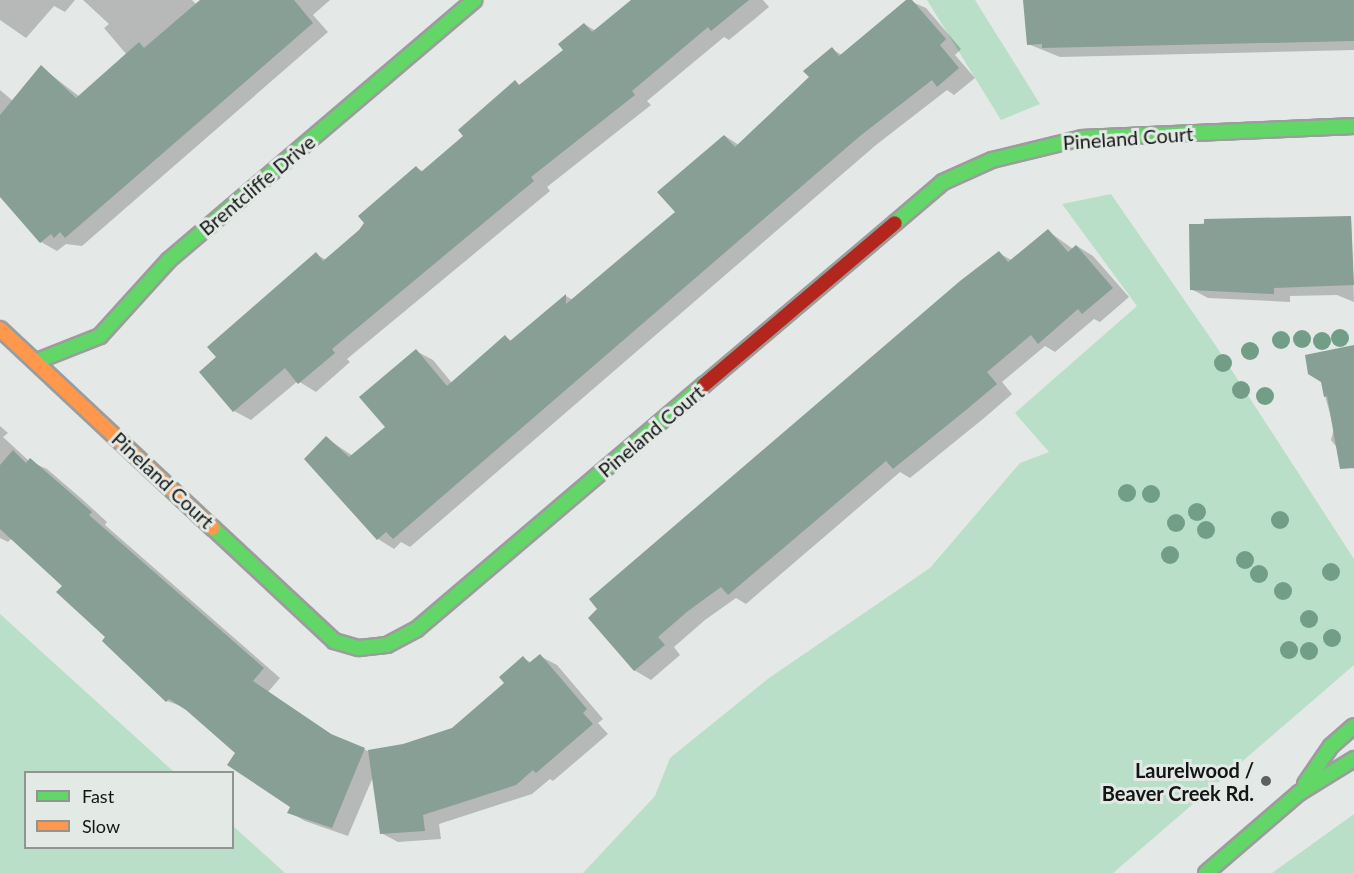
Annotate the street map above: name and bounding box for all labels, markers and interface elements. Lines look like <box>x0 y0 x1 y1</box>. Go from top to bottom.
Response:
street label: Pineland Court <box>1062 121 1194 155</box>
street label: Brentcliffe Drive <box>194 130 320 240</box>
street label: Pineland Court <box>593 380 709 482</box>
street label: Pineland Court <box>107 427 219 533</box>
place label: Laurelwood / Beaver Creek Rd. <box>1101 758 1254 805</box>
legend <box>24 771 234 849</box>
marker: Laurelwood / Beaver Creek Rd. <box>1259 774 1273 788</box>
text: Fast <box>82 785 114 807</box>
text: Slow <box>82 815 120 837</box>

